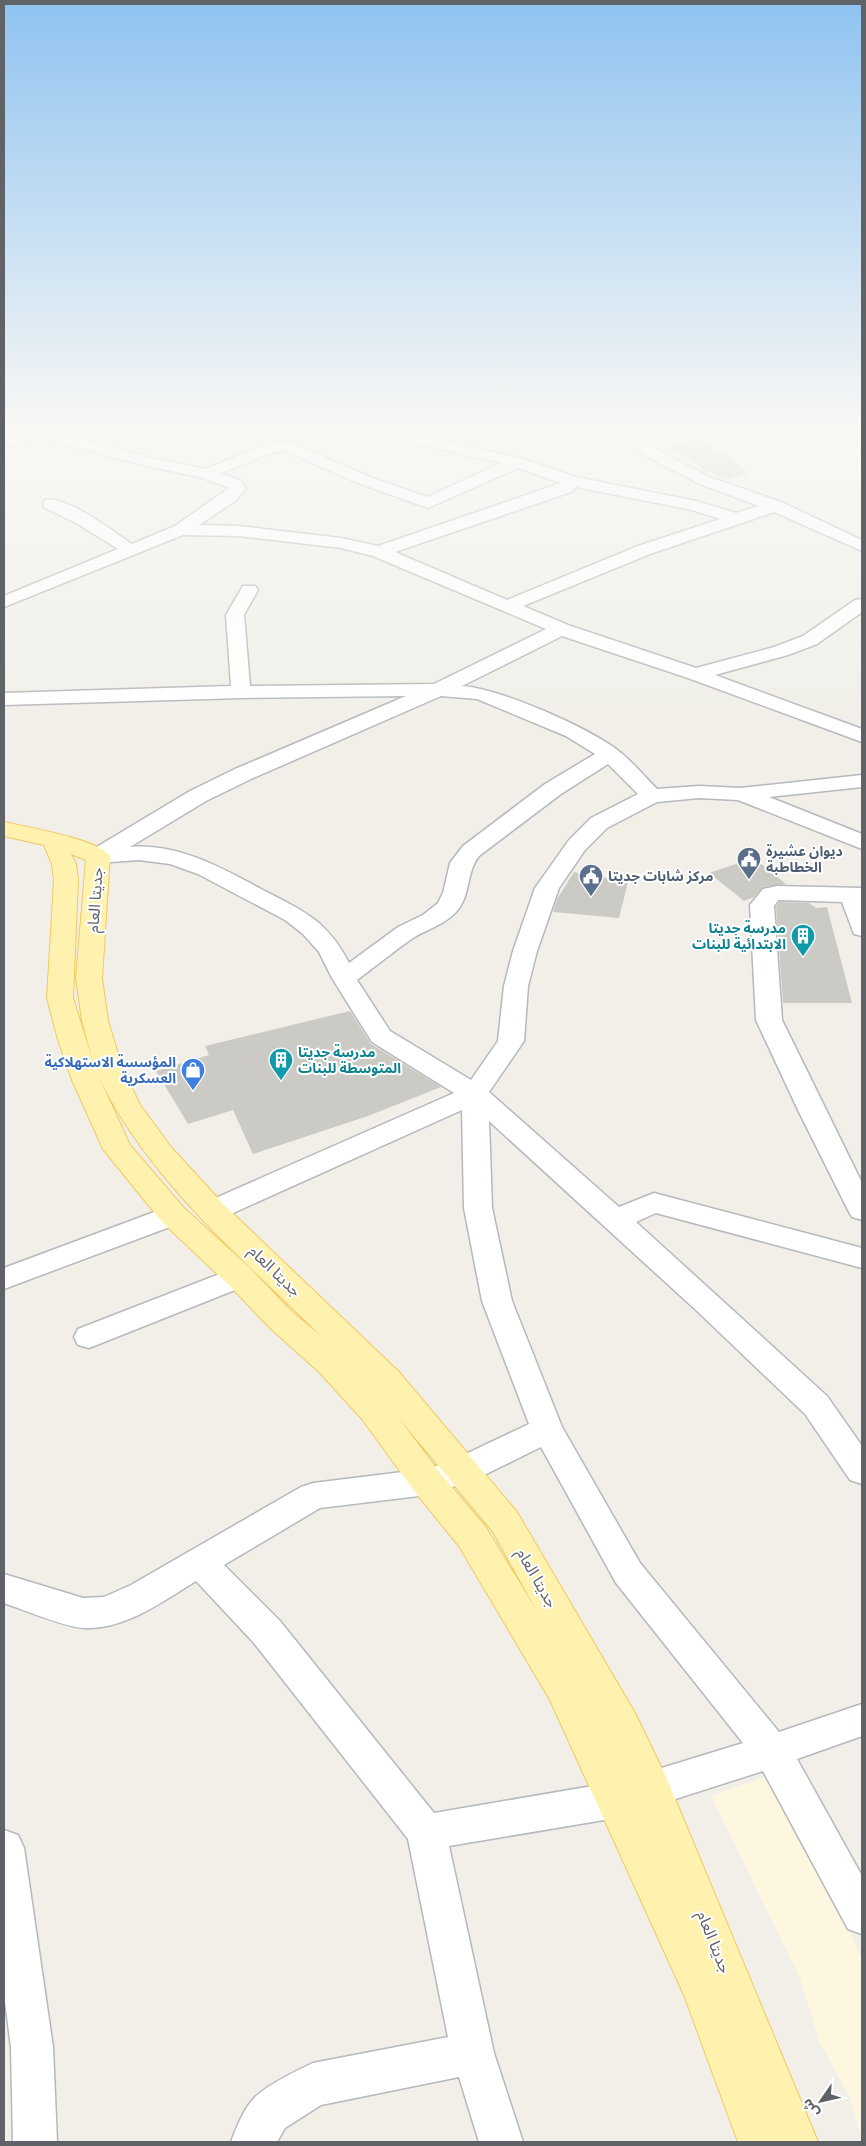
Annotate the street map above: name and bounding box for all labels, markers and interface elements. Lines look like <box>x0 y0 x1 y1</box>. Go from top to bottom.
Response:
place label: ديوان عشيرة الخطاطبة <box>766 843 843 876</box>
public building icon: ديوان عشيرة الخطاطبة <box>736 846 762 880</box>
public building icon: مركز شابات جديتا <box>578 863 604 897</box>
street label: جديتا العام <box>83 867 110 934</box>
place label: مركز شابات جديتا <box>608 868 713 885</box>
place label: مدرسة جديتا الابتدائية للبنات <box>692 920 786 953</box>
building icon: مدرسة جديتا الابتدائية للبنات <box>790 923 816 957</box>
place label: مدرسة جديتا المتوسطة للبنات <box>298 1044 401 1077</box>
building icon: مدرسة جديتا المتوسطة للبنات <box>268 1047 294 1081</box>
place label: المؤسسة الاستهلاكية العسكرية <box>45 1054 176 1087</box>
shop icon: المؤسسة الاستهلاكية العسكرية <box>180 1057 206 1091</box>
street label: جديتا العام <box>243 1241 305 1303</box>
street label: جديتا العام <box>510 1545 562 1613</box>
street label: جديتا العام <box>690 1908 735 1977</box>
north arrow <box>796 2076 846 2126</box>
text: ش <box>798 2095 823 2121</box>

